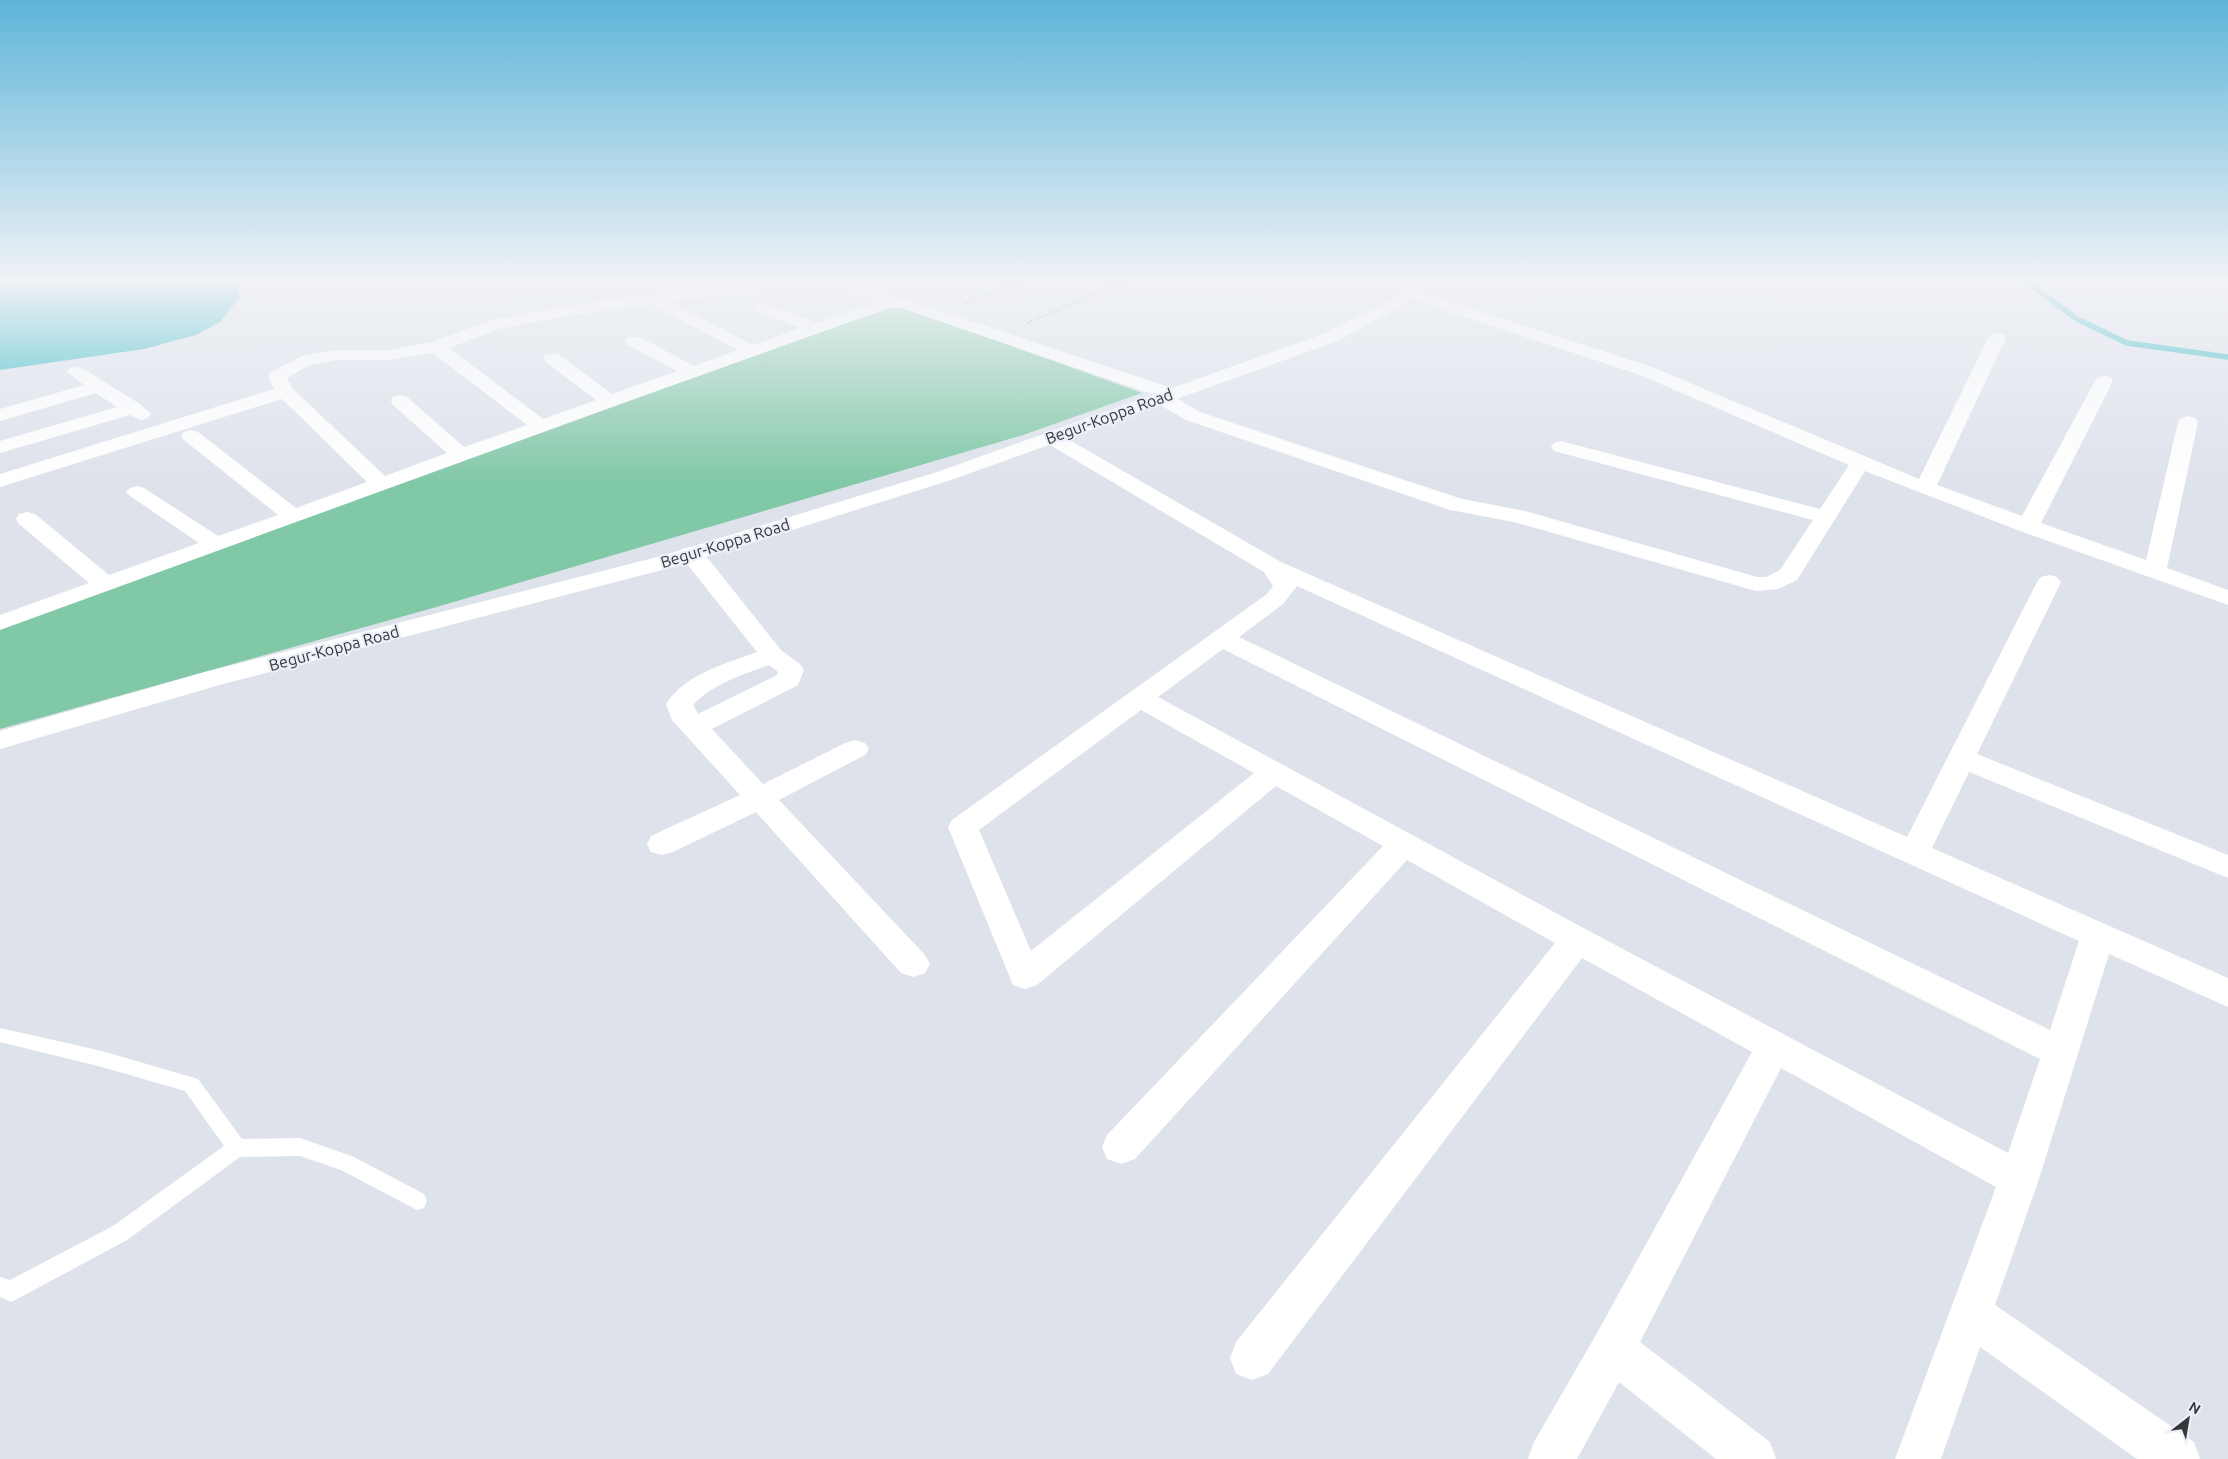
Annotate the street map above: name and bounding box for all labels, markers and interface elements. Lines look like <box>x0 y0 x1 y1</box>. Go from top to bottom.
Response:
street label: Begur-Koppa Road <box>1043 385 1175 447</box>
street label: Begur-Koppa Road <box>658 515 792 571</box>
street label: Begur-Koppa Road <box>267 622 401 674</box>
north arrow <box>2163 1394 2213 1444</box>
text: N <box>2186 1398 2203 1417</box>

